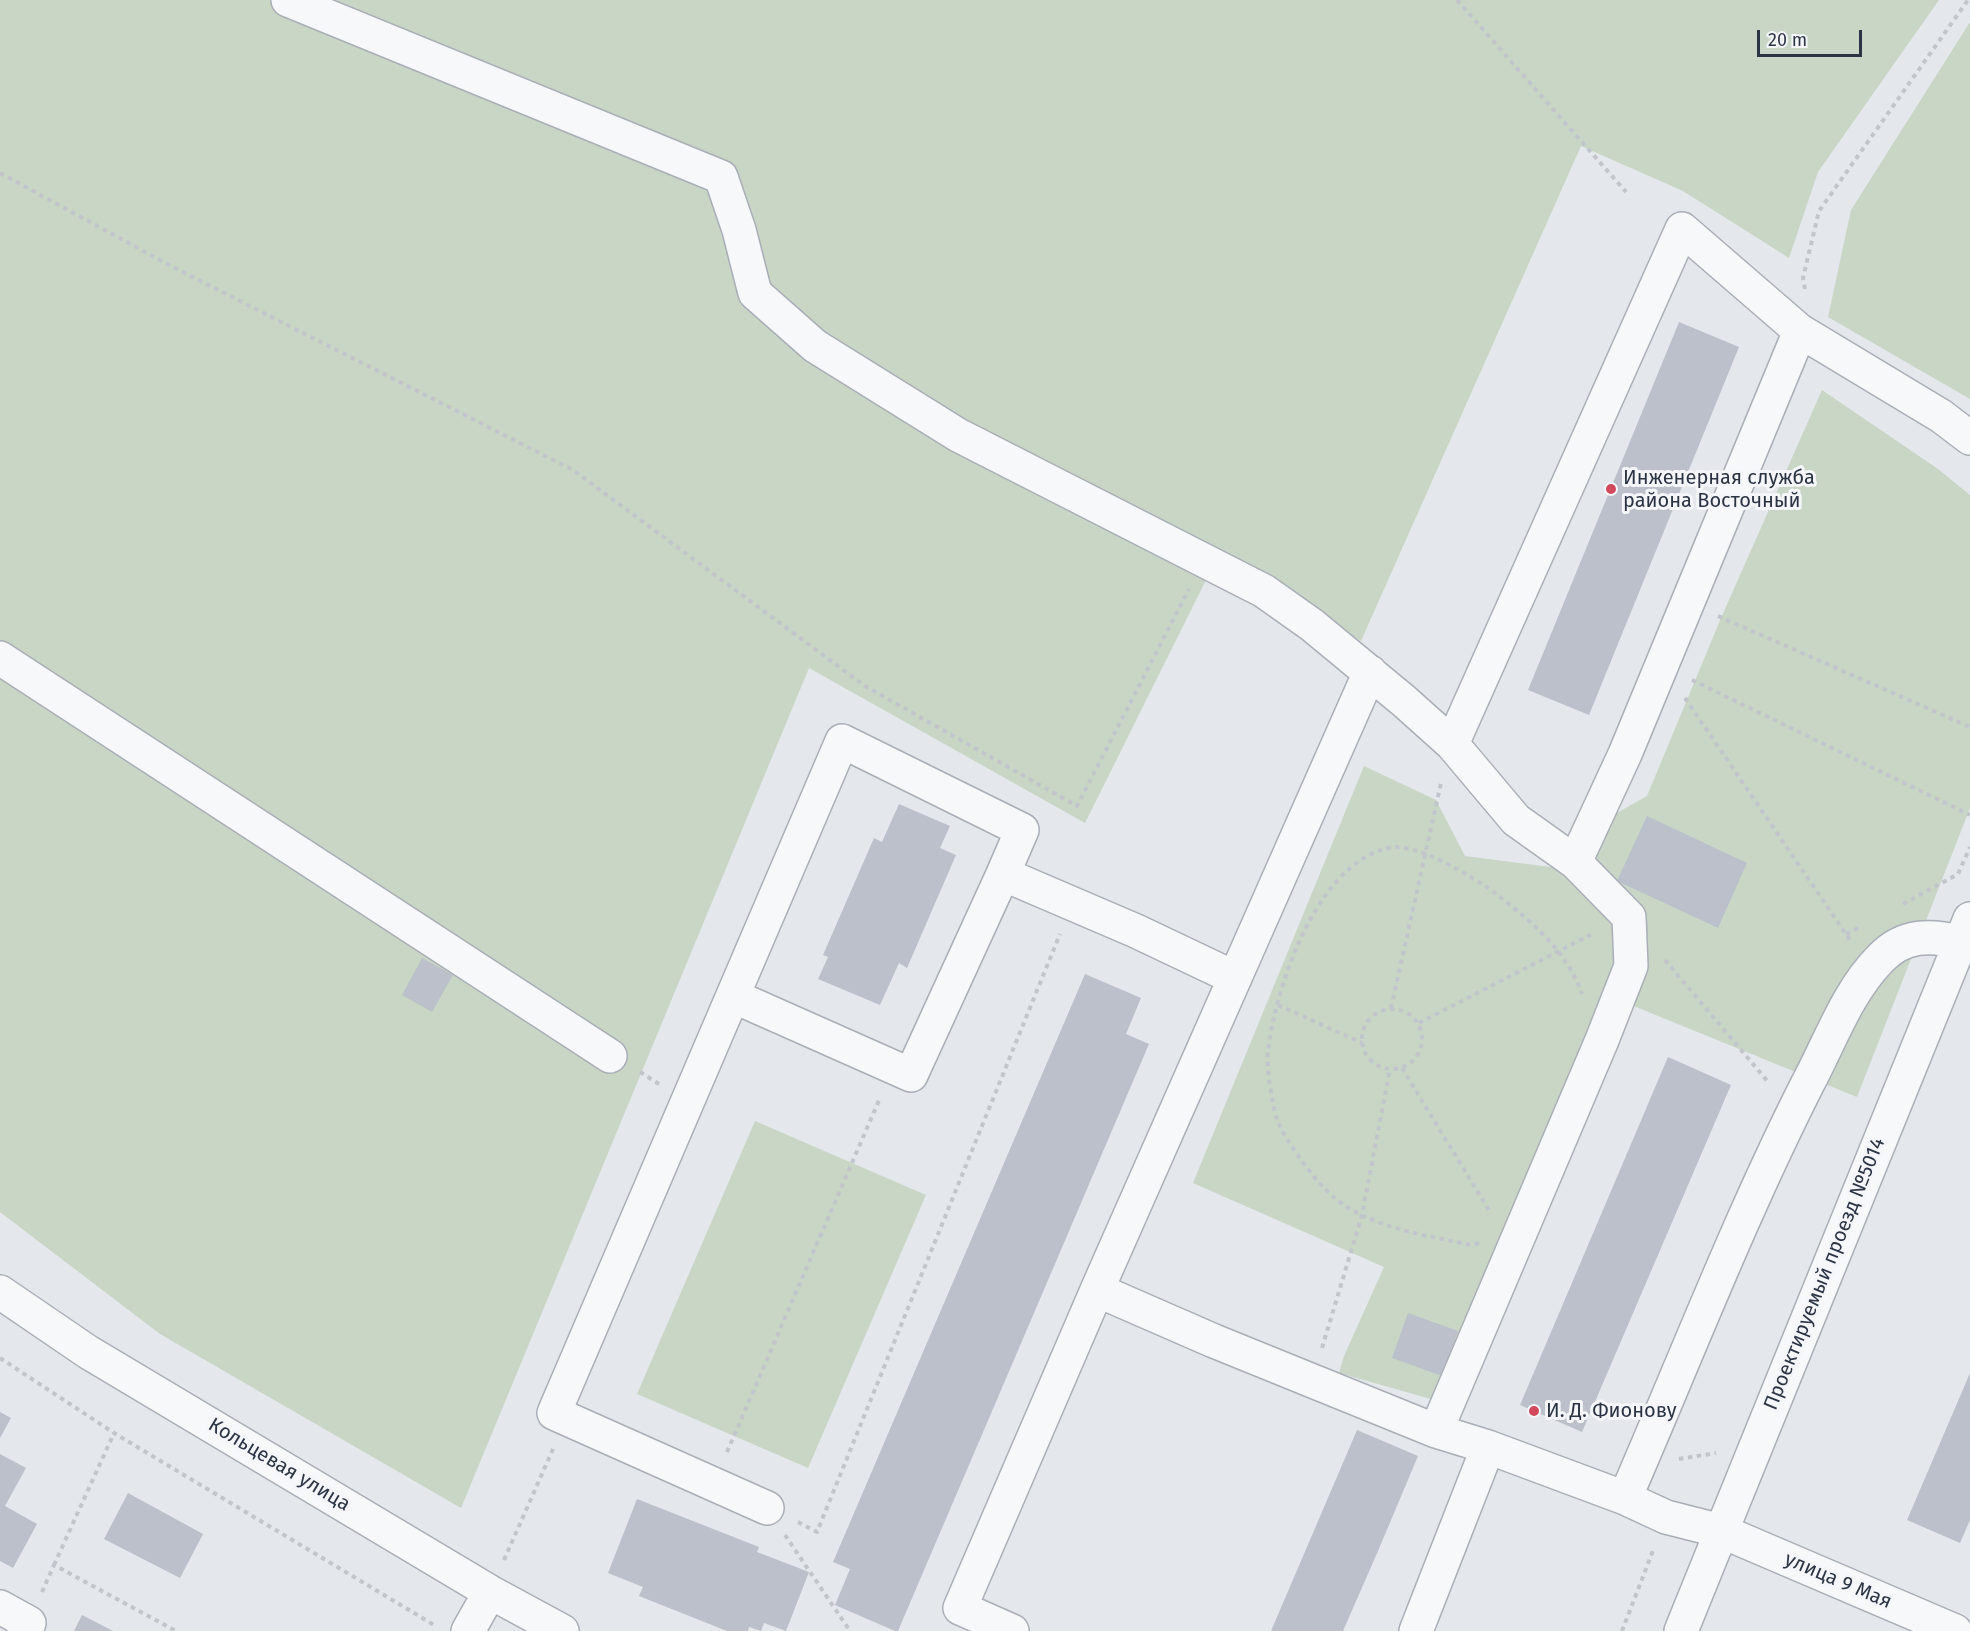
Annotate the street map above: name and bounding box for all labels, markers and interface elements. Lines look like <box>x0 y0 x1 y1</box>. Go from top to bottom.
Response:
scale bar <box>1760 18 1865 56</box>
text: 20 m <box>1768 29 1807 51</box>
place label: Инженерная служба района Восточный <box>1623 466 1815 513</box>
marker: Инженерная служба района Восточный <box>1604 482 1618 496</box>
street label: Проектируемый проезд №5014 <box>1759 1134 1891 1414</box>
place label: И. Д. Фионову <box>1546 1399 1677 1423</box>
marker: И. Д. Фионову <box>1527 1404 1541 1418</box>
street label: Кольцевая улица <box>204 1413 354 1517</box>
street label: улица 9 Мая <box>1781 1548 1895 1614</box>

